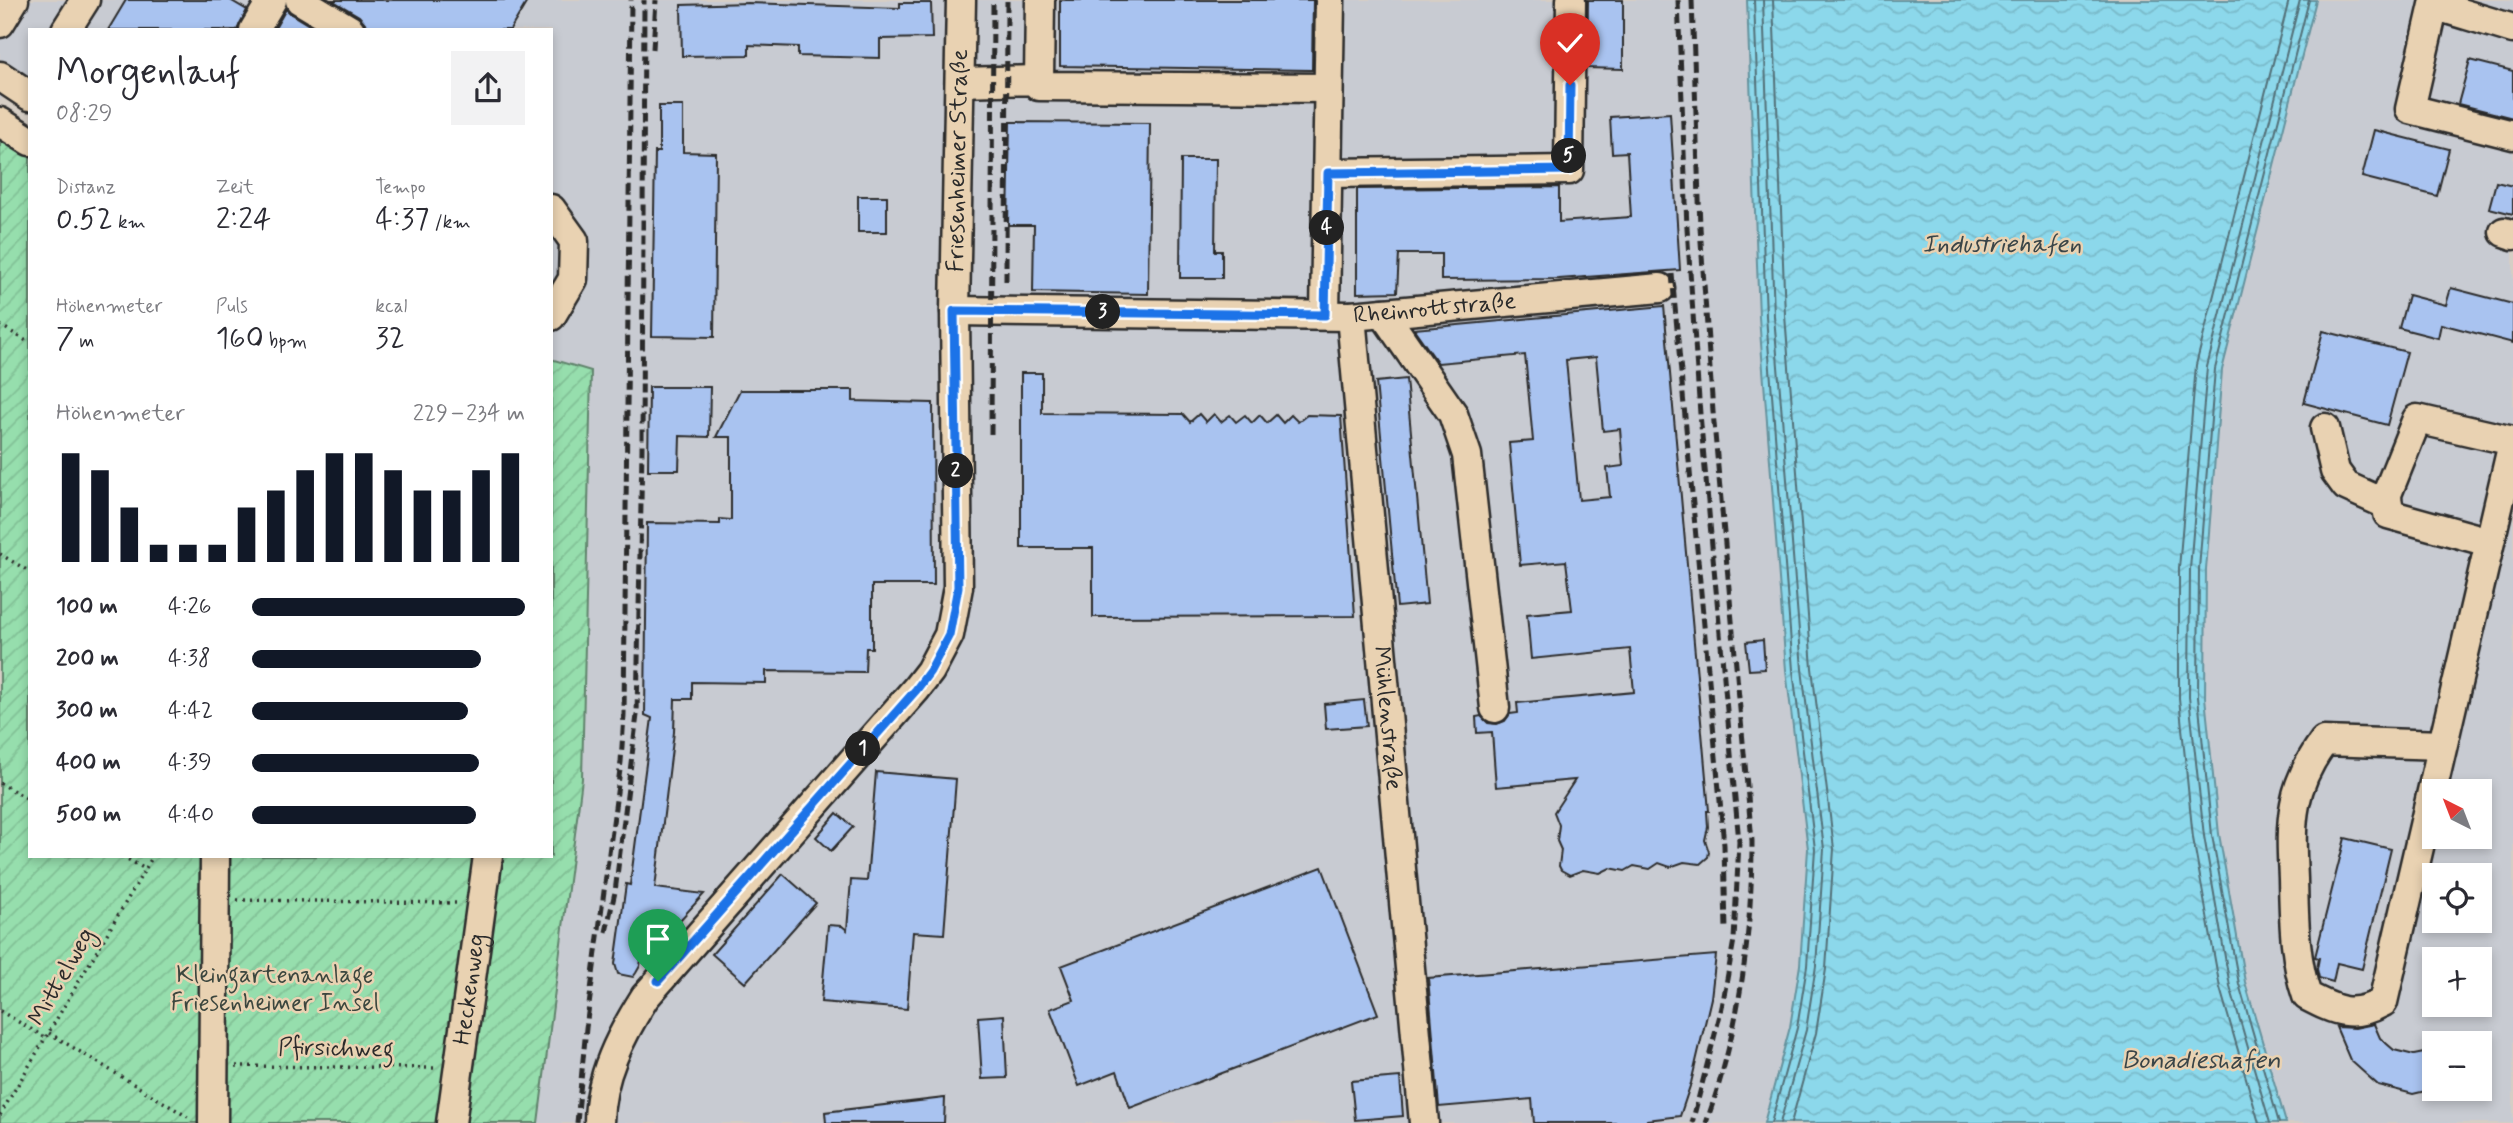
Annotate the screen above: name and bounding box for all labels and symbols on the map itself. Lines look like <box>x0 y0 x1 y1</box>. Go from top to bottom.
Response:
pin <box>1540 13 1600 85</box>
street label: Friesenheimer Straße <box>940 49 976 272</box>
pin: 5 <box>1552 138 1586 174</box>
pin: 4 <box>1310 210 1344 246</box>
water label: Industriehafen <box>1922 228 2082 262</box>
street label: Rheinrottstraße <box>1352 286 1517 331</box>
pin: 3 <box>1086 294 1120 330</box>
pin: 2 <box>939 454 974 489</box>
street label: Mühlenstraße <box>1365 645 1409 792</box>
pin: 1 <box>846 732 880 766</box>
north arrow <box>2422 779 2492 849</box>
pin <box>628 909 688 981</box>
street label: Mittelweg <box>22 923 104 1032</box>
street label: Heckenweg <box>446 932 495 1047</box>
park label: Kleingartenanlage Friesenheimer Insel <box>171 960 379 1019</box>
street label: Pfirsichweg <box>278 1032 394 1069</box>
water label: Bonadieshafen <box>2121 1044 2281 1078</box>

